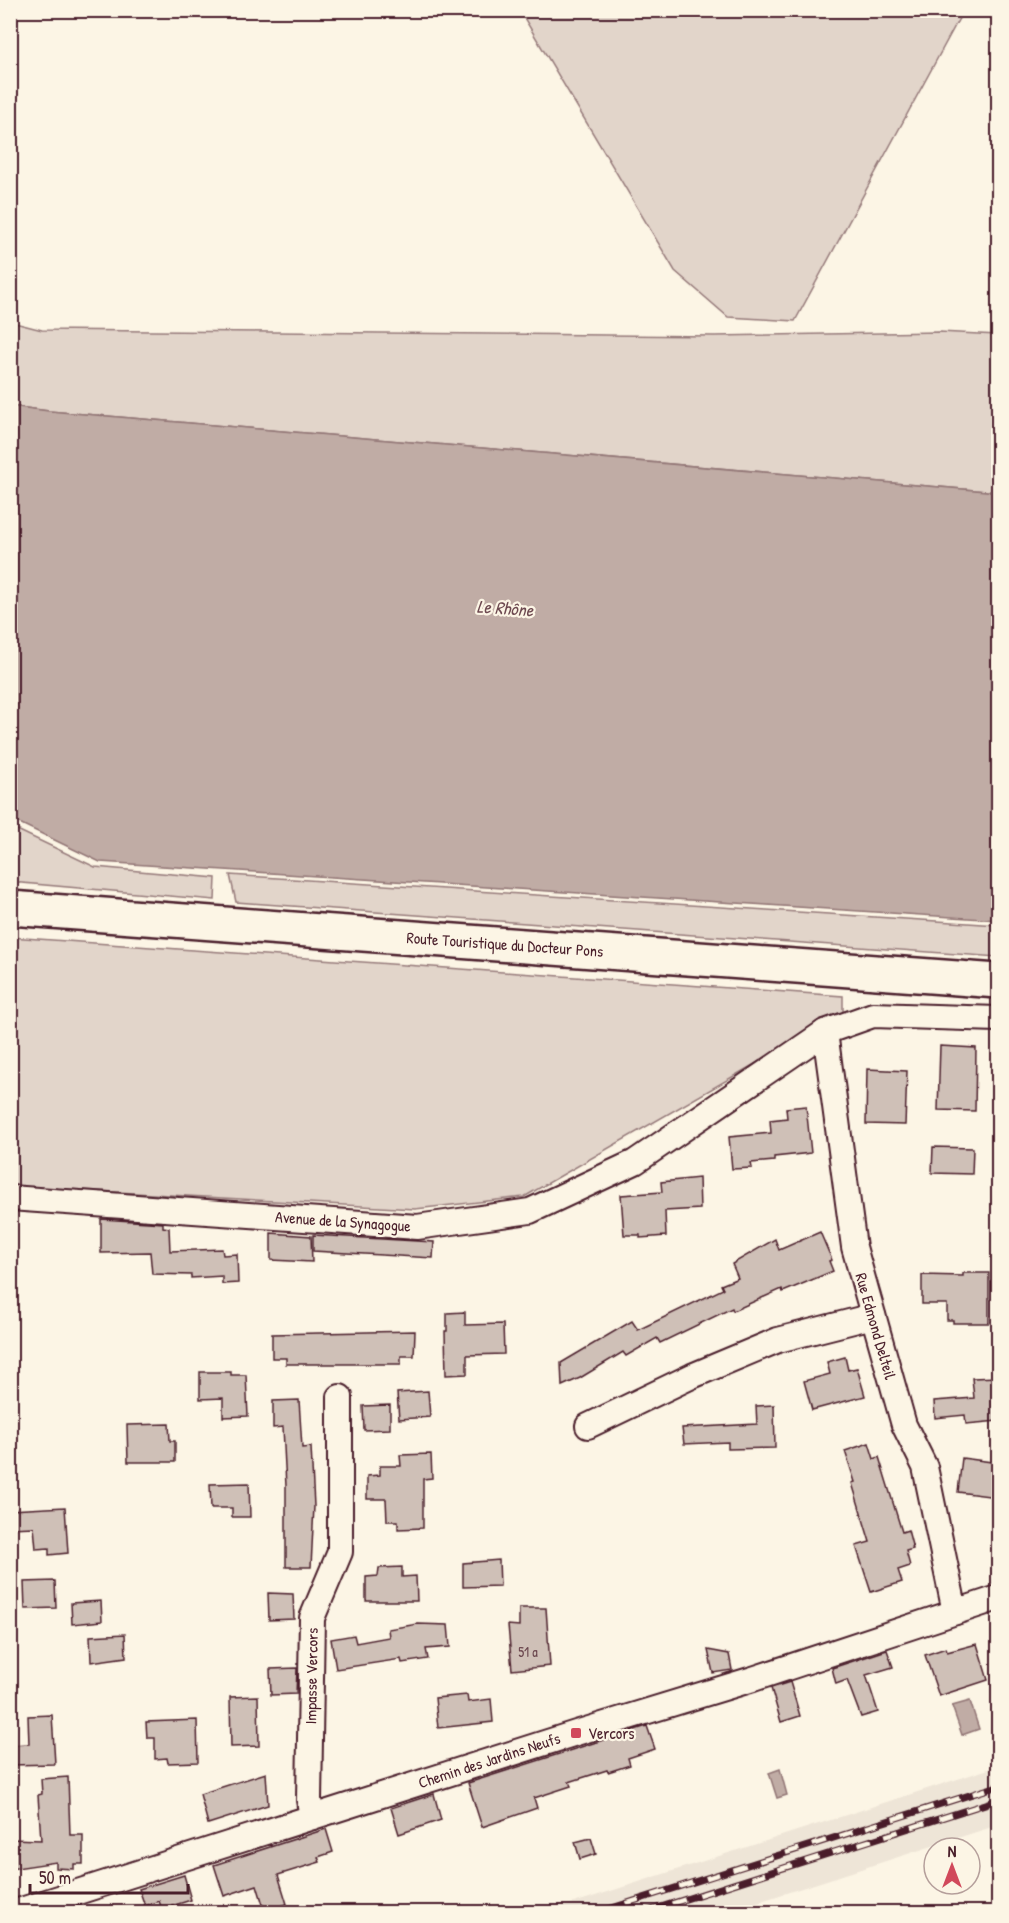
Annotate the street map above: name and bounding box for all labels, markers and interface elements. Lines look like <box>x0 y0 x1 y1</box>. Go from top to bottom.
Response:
water label: Le Rhône <box>476 594 535 622</box>
street label: Route Touristique du Docteur Pons <box>406 926 604 962</box>
street label: Avenue de la Synagogue <box>274 1205 412 1237</box>
street label: Rue Edmond Delteil <box>850 1270 902 1382</box>
street label: Impasse Vercors <box>299 1628 323 1724</box>
house number: 51 a <box>518 1642 538 1661</box>
place label: Vercors <box>588 1722 635 1744</box>
marker: Vercors <box>569 1726 583 1740</box>
street label: Chemin des Jardins Neufs <box>415 1727 563 1793</box>
north arrow <box>922 1836 982 1896</box>
text: N <box>948 1840 957 1862</box>
scale bar <box>30 1857 188 1895</box>
text: 50 m <box>39 1865 71 1890</box>

